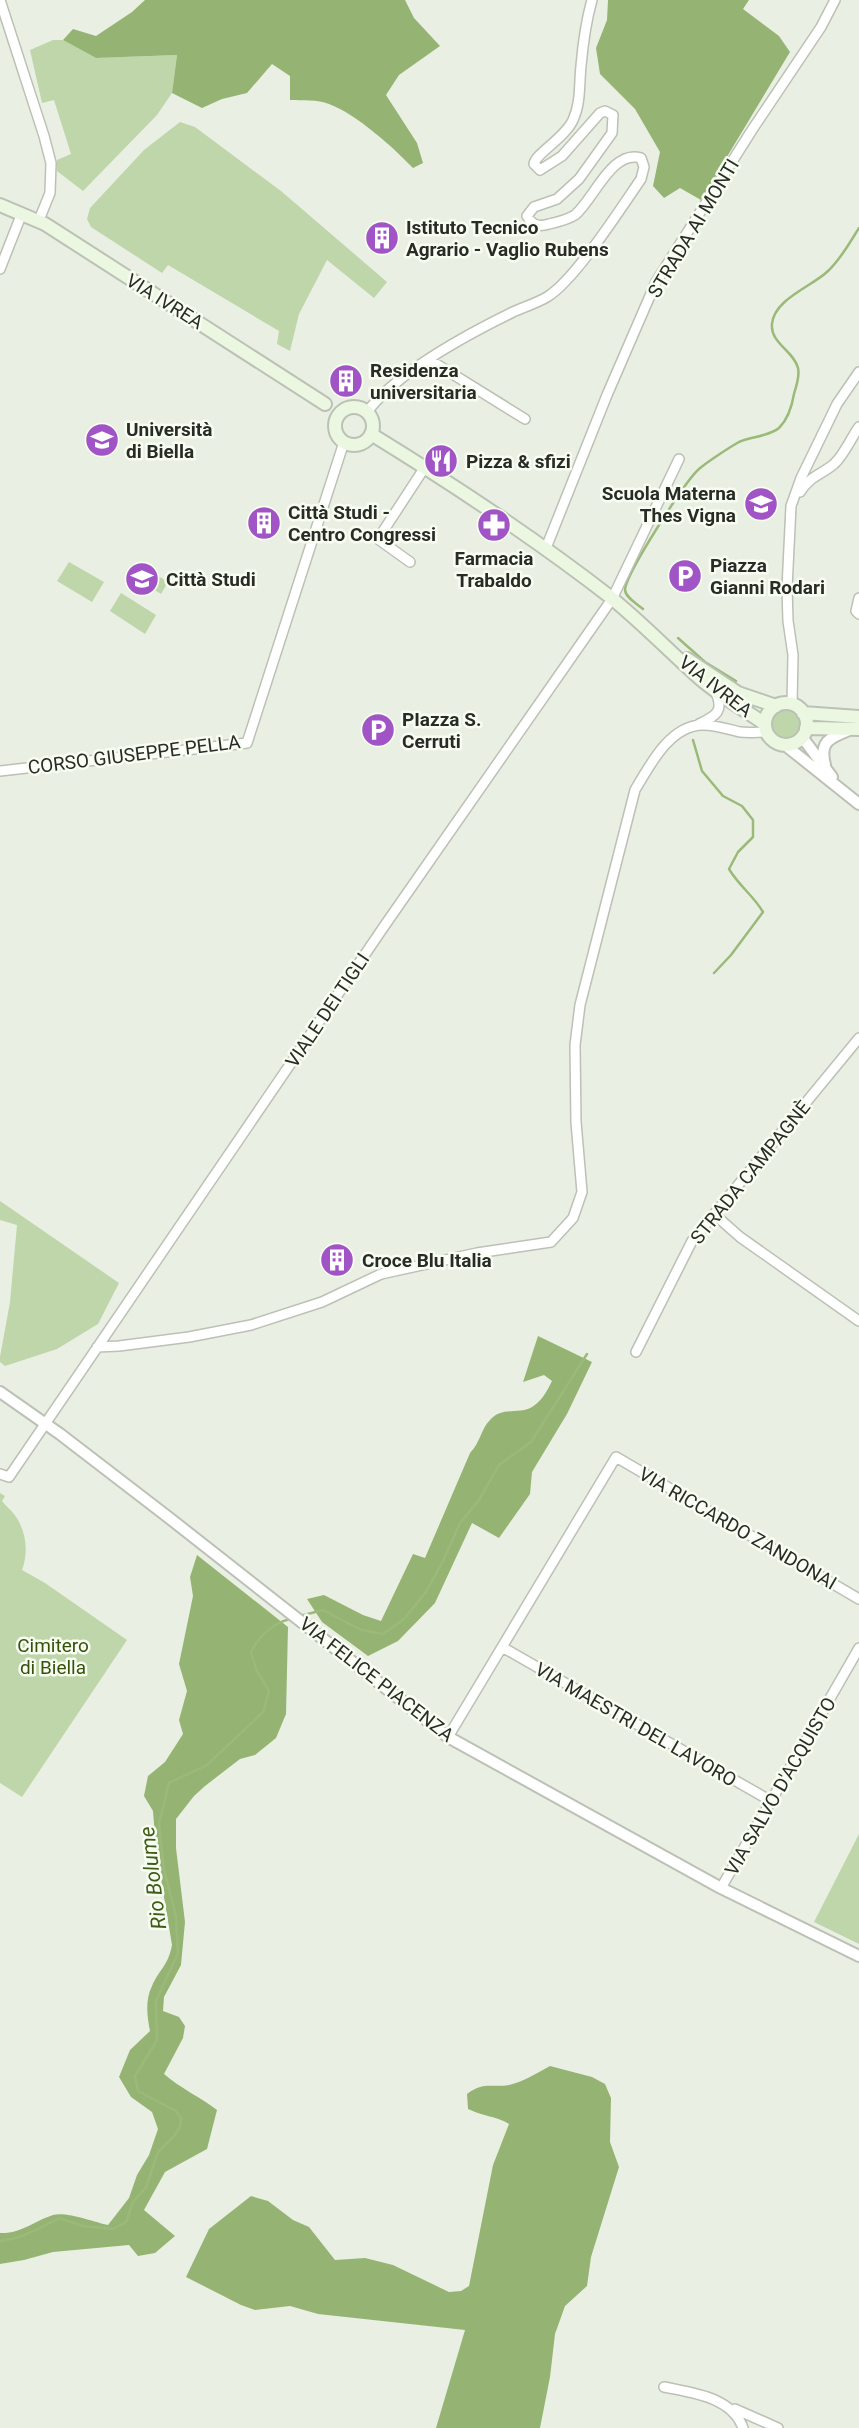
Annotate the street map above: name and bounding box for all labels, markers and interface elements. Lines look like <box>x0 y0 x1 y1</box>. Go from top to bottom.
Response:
street label: STRADA AI MONTI <box>643 155 744 302</box>
place label: Istituto Tecnico Agrario - Vaglio Rubens <box>406 216 609 261</box>
building icon: Istituto Tecnico Agrario - Vaglio Rubens <box>363 219 401 257</box>
street label: VIA IVREA <box>122 269 208 334</box>
place label: Residenza universitaria <box>370 359 477 404</box>
building icon: Residenza universitaria <box>327 362 365 400</box>
place label: Università di Biella <box>126 418 212 463</box>
school or university icon: Università di Biella <box>83 421 121 459</box>
restaurant icon: Pizza & sfizi <box>422 442 460 480</box>
place label: Pizza & sfizi <box>466 450 571 473</box>
place label: Scuola Materna Thes Vigna <box>602 482 736 527</box>
school or university icon: Scuola Materna Thes Vigna <box>742 485 780 523</box>
place label: Città Studi - Centro Congressi <box>288 501 436 546</box>
building icon: Città Studi - Centro Congressi <box>245 504 283 542</box>
pharmacy icon: Farmacia Trabaldo <box>475 506 513 544</box>
place label: Farmacia Trabaldo <box>455 547 533 592</box>
place label: Piazza Gianni Rodari <box>710 554 825 599</box>
parking icon: Piazza Gianni Rodari <box>666 557 704 595</box>
school or university icon: Città Studi <box>123 560 161 598</box>
place label: Città Studi <box>166 568 256 591</box>
street label: VIA IVREA <box>674 651 757 723</box>
place label: PIazza S. Cerruti <box>402 708 481 753</box>
parking icon: PIazza S. Cerruti <box>359 711 397 749</box>
street label: CORSO GIUSEPPE PELLA <box>26 730 242 779</box>
street label: VIALE DEI TIGLI <box>281 949 374 1072</box>
street label: STRADA CAMPAGNÈ <box>686 1096 815 1249</box>
building icon: Croce Blu Italia <box>318 1241 356 1279</box>
place label: Croce Blu Italia <box>362 1249 492 1272</box>
street label: VIA RICCARDO ZANDONAI <box>635 1462 841 1595</box>
street label: VIA FELICE PIACENZA <box>295 1612 459 1747</box>
park label: Cimitero di Biella <box>17 1634 89 1679</box>
street label: VIA MAESTRI DEL LAVORO <box>531 1657 741 1792</box>
street label: VIA SALVO D'ACQUISTO <box>720 1693 841 1879</box>
water label: Rio Bolume <box>135 1825 171 1931</box>

